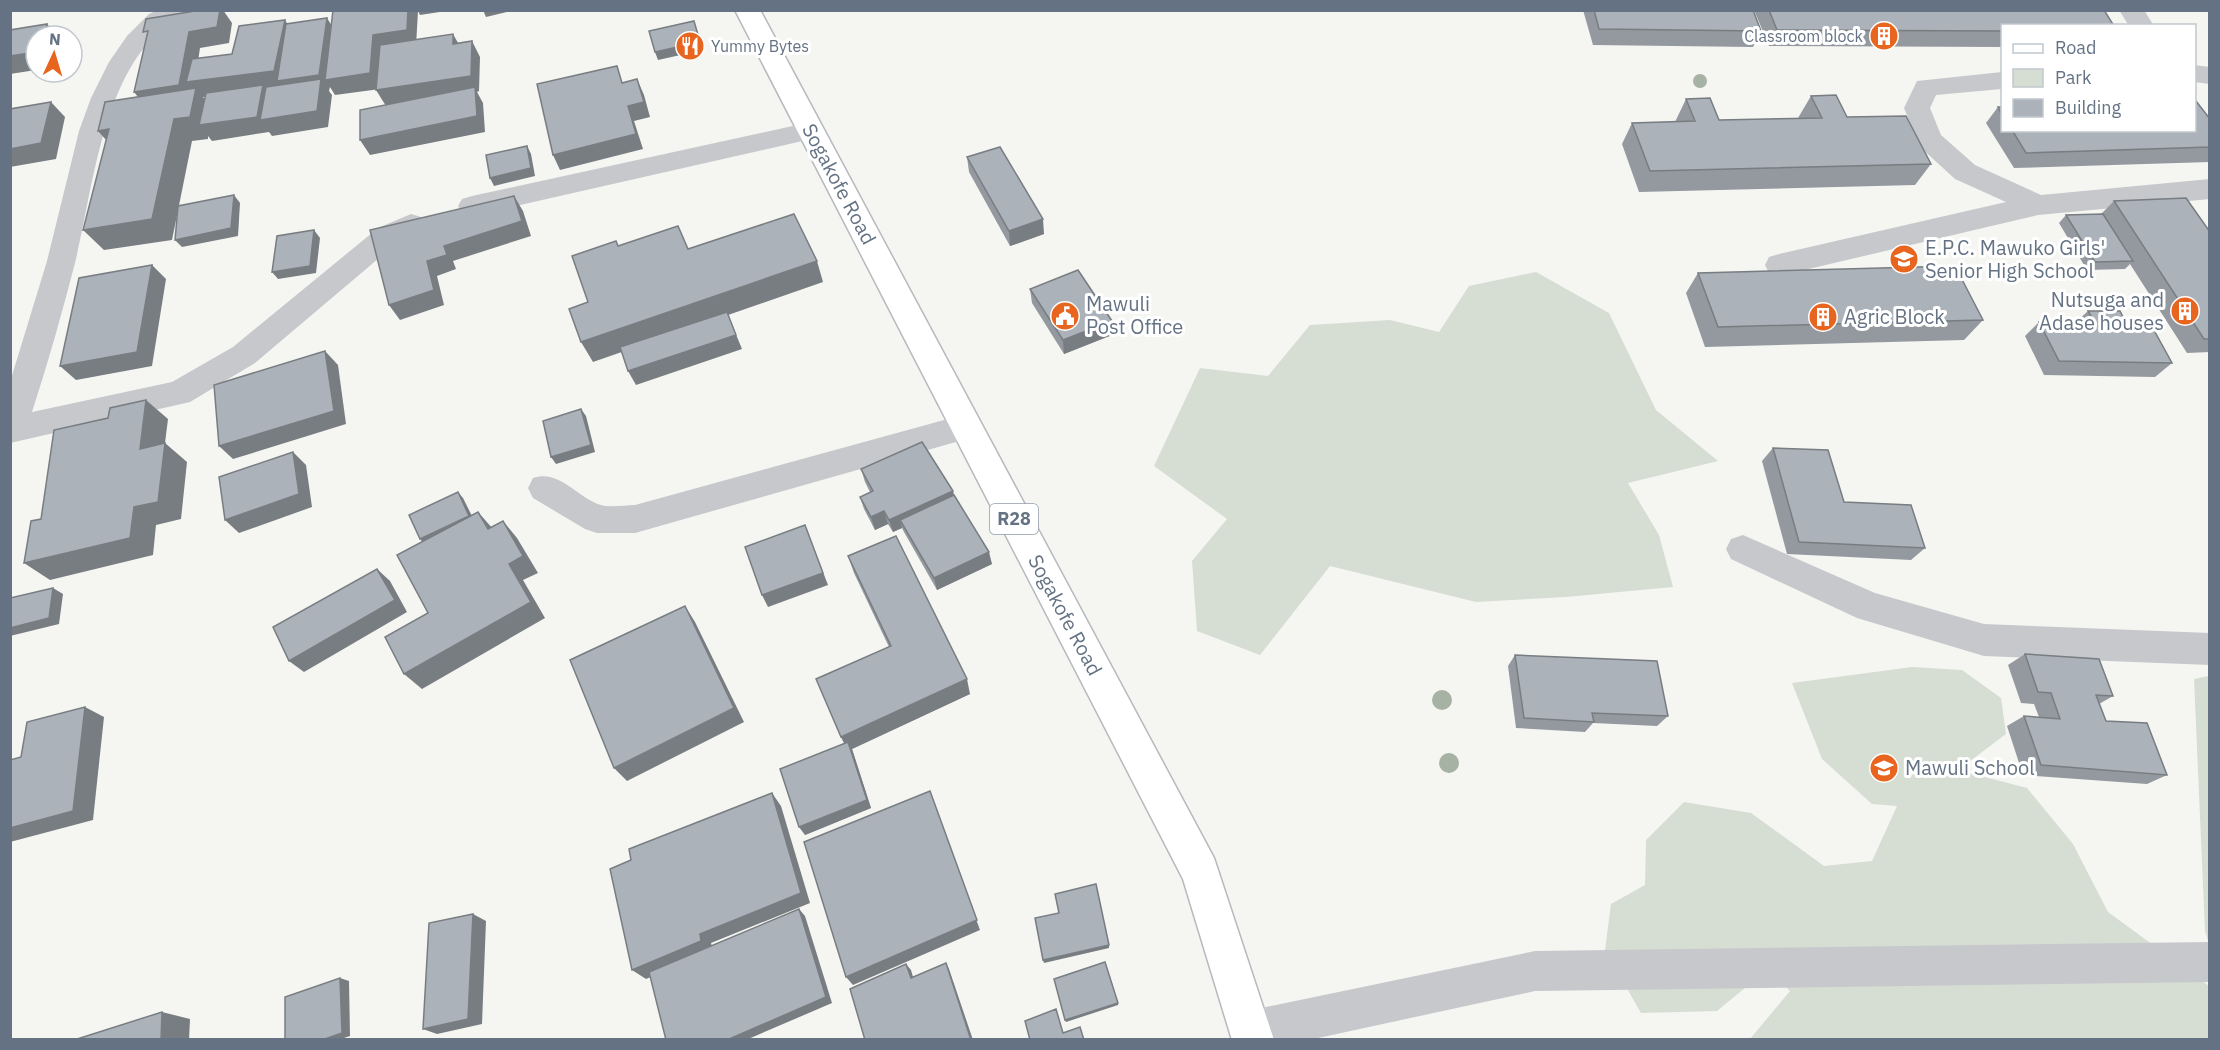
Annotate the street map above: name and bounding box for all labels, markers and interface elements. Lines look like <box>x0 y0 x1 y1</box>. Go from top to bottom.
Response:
building icon: Classroom block <box>1868 20 1900 52</box>
north arrow <box>24 24 84 84</box>
legend <box>2001 24 2196 132</box>
place label: Classroom block <box>1744 26 1864 46</box>
text: N <box>49 29 62 49</box>
restaurant icon: Yummy Bytes <box>674 30 706 62</box>
place label: Yummy Bytes <box>711 36 809 56</box>
text: Road <box>2055 36 2096 59</box>
text: Park <box>2055 66 2092 89</box>
text: Building <box>2055 96 2122 119</box>
street label: Sogakofe Road <box>796 119 883 249</box>
place label: E.P.C. Mawuko Girls' Senior High School <box>1925 234 2105 284</box>
school or university icon: E.P.C. Mawuko Girls' Senior High School <box>1888 243 1920 275</box>
place label: Nutsuga and Adase houses <box>2039 286 2164 336</box>
place label: Mawuli Post Office <box>1086 290 1183 340</box>
building icon: Nutsuga and Adase houses <box>2169 295 2201 327</box>
public building icon: Mawuli Post Office <box>1049 300 1081 332</box>
building icon: Agric Block <box>1807 301 1839 333</box>
place label: Agric Block <box>1844 303 1945 330</box>
road number: R28 <box>990 504 1038 534</box>
street label: Sogakofe Road <box>1022 550 1109 680</box>
school or university icon: Mawuli School <box>1868 752 1900 784</box>
place label: Mawuli School <box>1905 754 2035 781</box>

